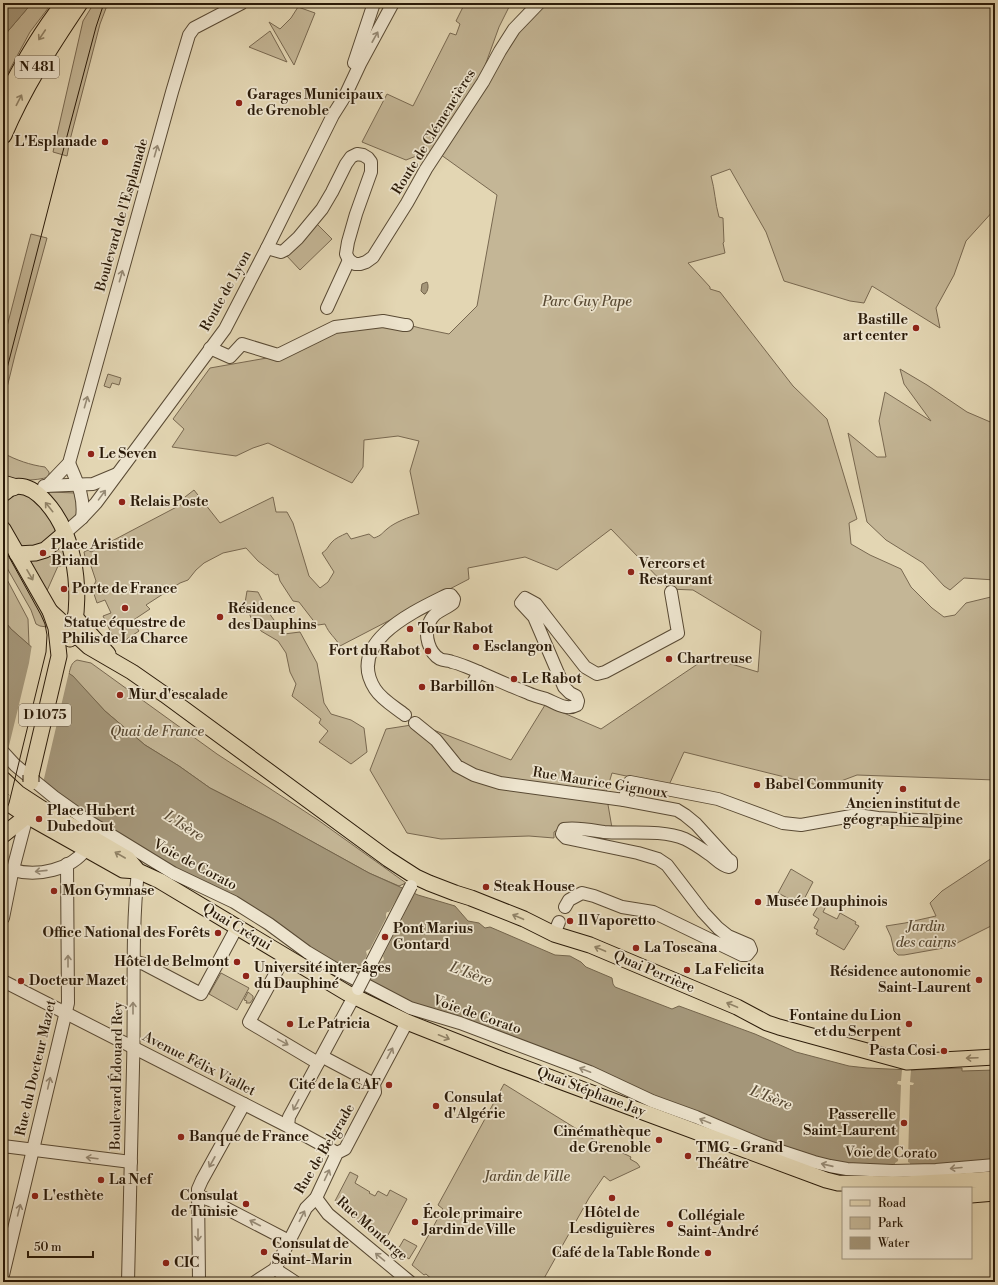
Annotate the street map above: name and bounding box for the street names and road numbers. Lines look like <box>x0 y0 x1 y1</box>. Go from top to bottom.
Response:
road number: N 481 <box>15 56 59 78</box>
street label: Route de Clémencières <box>388 66 480 198</box>
street label: Boulevard de l'Esplanade <box>91 136 152 295</box>
street label: Route de Lyon <box>196 247 256 335</box>
road number: D 1075 <box>19 704 71 726</box>
street label: Rue Maurice Gignoux <box>531 763 670 803</box>
street label: Voie de Corato <box>149 835 240 895</box>
street label: Quai Créqui <box>199 899 275 955</box>
street label: Quai Perrière <box>611 947 697 997</box>
street label: Voie de Corato <box>429 991 524 1039</box>
street label: Rue du Docteur Mazet <box>12 998 60 1138</box>
street label: Boulevard Édouard Rey <box>105 1001 127 1151</box>
street label: Avenue Félix Viallet <box>139 1027 259 1100</box>
street label: Quai Stéphane Jay <box>534 1063 648 1121</box>
street label: Rue de Belgrade <box>291 1101 359 1197</box>
street label: Voie de Corato <box>844 1143 937 1163</box>
street label: Rue Montorge <box>333 1193 411 1265</box>

